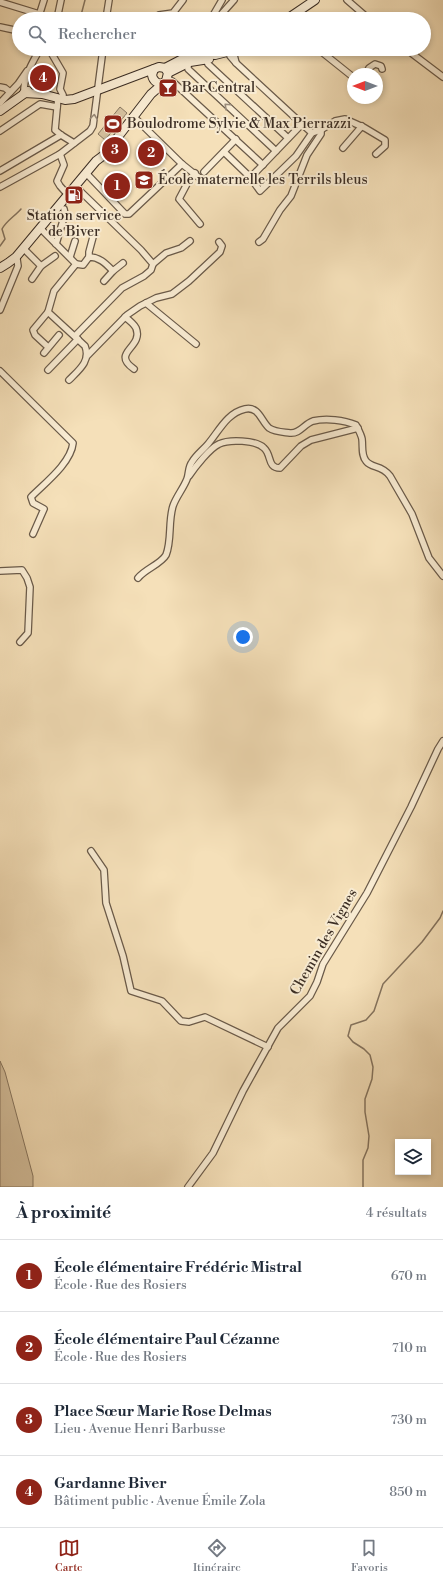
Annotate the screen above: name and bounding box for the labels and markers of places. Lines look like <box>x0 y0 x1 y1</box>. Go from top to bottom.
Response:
pin: 4 <box>30 63 56 93</box>
bar icon: Bar Central <box>157 77 179 99</box>
place label: Bar Central <box>181 79 255 97</box>
sports icon: Boulodrome Sylvie & Max Pierrazzi <box>102 113 124 135</box>
place label: Boulodrome Sylvie & Max Pierrazzi <box>126 115 352 133</box>
pin: 3 <box>102 135 128 165</box>
pin: 2 <box>138 138 164 168</box>
school or university icon: École maternelle les Terrils bleus <box>133 169 155 191</box>
place label: École maternelle les Terrils bleus <box>158 169 368 189</box>
pin: 1 <box>104 171 130 201</box>
fuel station icon: Station service de Biver <box>63 184 85 206</box>
place label: Station service de Biver <box>27 207 121 241</box>

